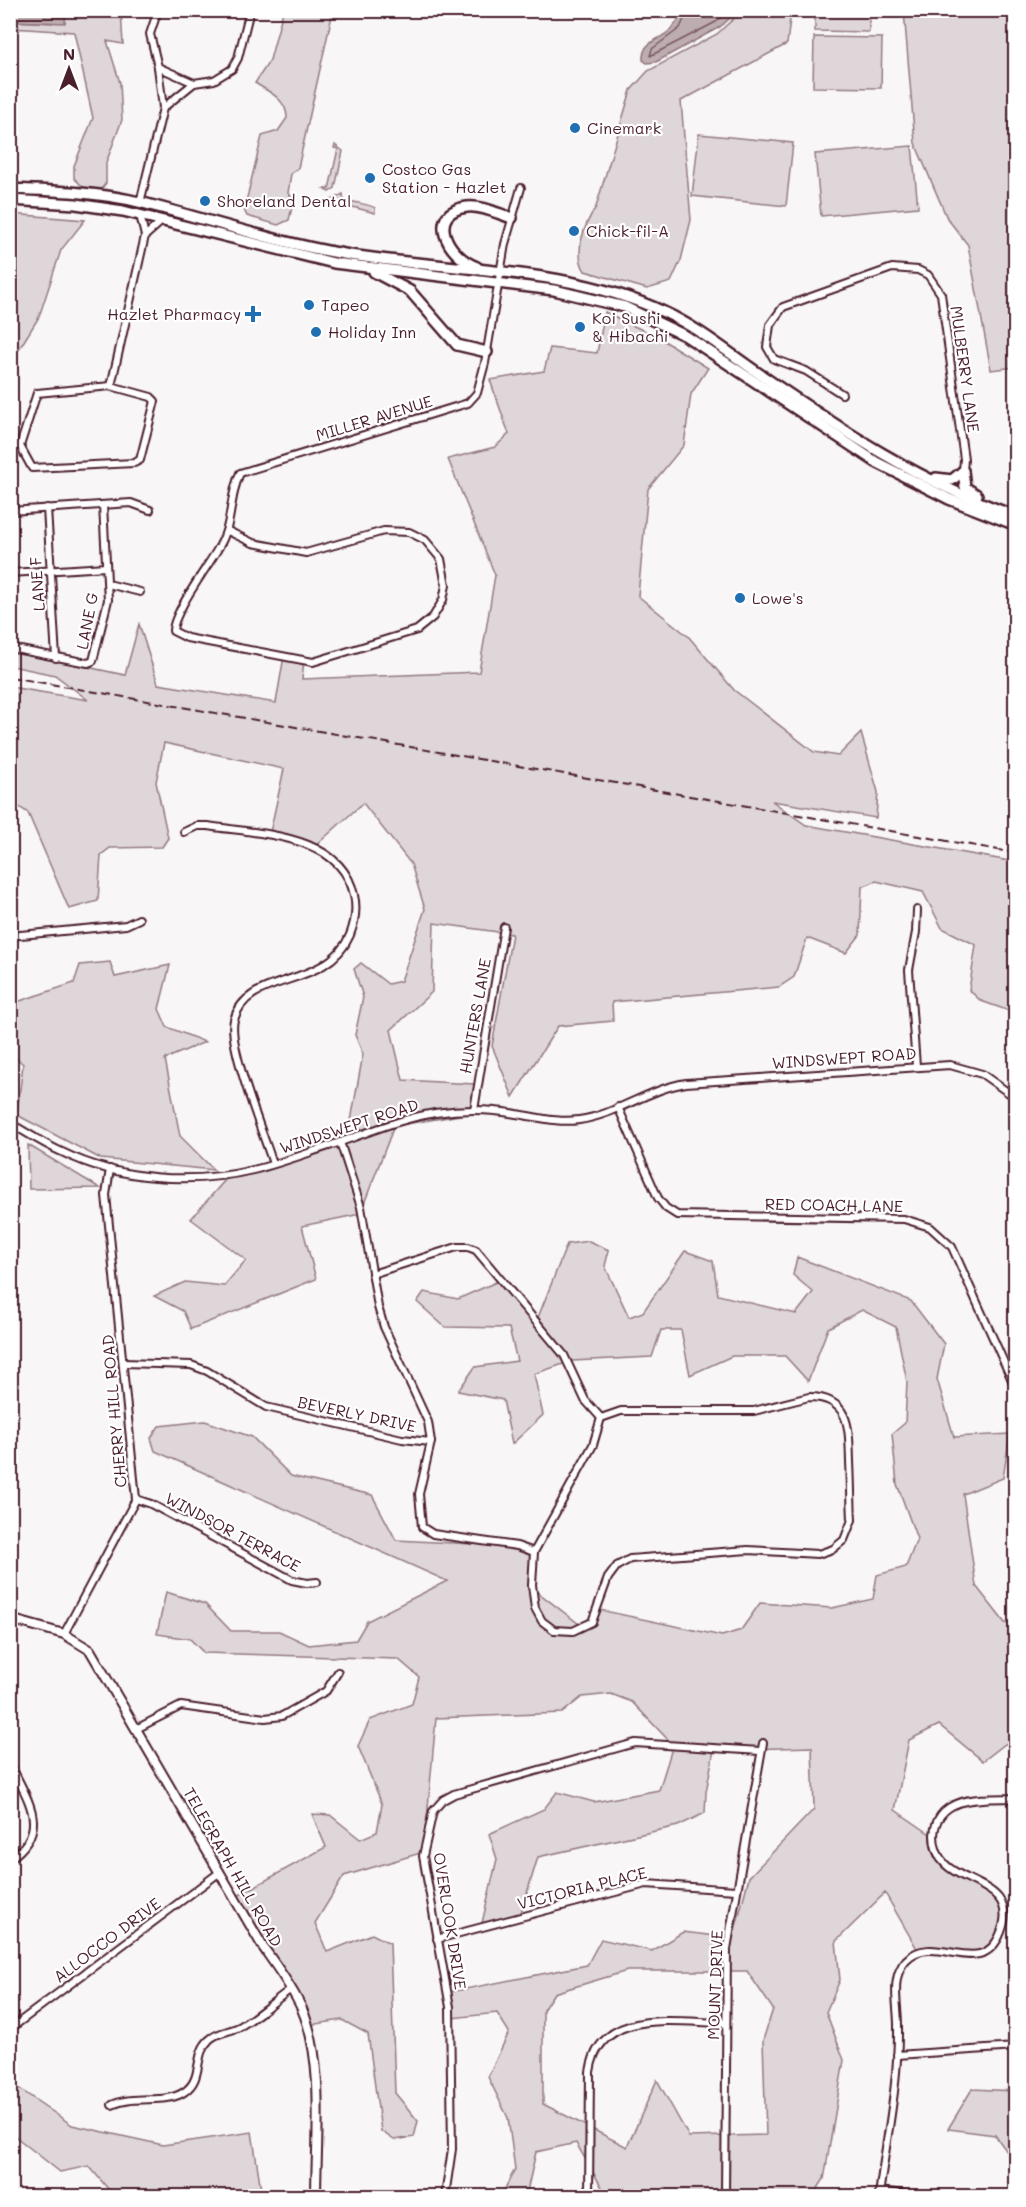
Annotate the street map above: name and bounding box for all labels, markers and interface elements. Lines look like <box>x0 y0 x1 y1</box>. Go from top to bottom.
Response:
north arrow <box>39 39 99 99</box>
text: N <box>63 43 75 64</box>
place label: Cinemark <box>587 117 661 138</box>
marker: Cinemark <box>568 121 582 135</box>
place label: Costco Gas Station - Hazlet <box>382 158 507 197</box>
marker: Costco Gas Station - Hazlet <box>363 171 377 185</box>
place label: Shoreland Dental <box>217 190 351 211</box>
marker: Shoreland Dental <box>198 194 212 208</box>
place label: Chick-fil-A <box>586 220 669 241</box>
marker: Chick-fil-A <box>567 224 581 238</box>
place label: Tapeo <box>321 294 369 315</box>
marker: Tapeo <box>302 298 316 312</box>
place label: Hazlet Pharmacy <box>107 303 241 324</box>
street label: MULBERRY LANE <box>946 304 985 434</box>
marker: Hazlet Pharmacy <box>246 307 260 321</box>
place label: Koi Sushi & Hibachi <box>592 307 668 346</box>
marker: Koi Sushi & Hibachi <box>573 320 587 334</box>
place label: Holiday Inn <box>328 321 416 342</box>
marker: Holiday Inn <box>309 325 323 339</box>
street label: MILLER AVENUE <box>313 390 435 445</box>
street label: LANE F <box>24 556 49 612</box>
place label: Lowe's <box>752 587 804 608</box>
street label: LANE G <box>71 591 102 651</box>
marker: Lowe's <box>733 591 747 605</box>
street label: HUNTERS LANE <box>454 957 495 1075</box>
street label: WINDSWEPT ROAD <box>771 1042 917 1073</box>
street label: WINDSWEPT ROAD <box>277 1093 421 1158</box>
street label: RED COACH LANE <box>765 1193 903 1216</box>
street label: CHERRY HILL ROAD <box>96 1334 131 1488</box>
street label: BEVERLY DRIVE <box>296 1391 418 1436</box>
street label: WINDSOR TERRACE <box>162 1487 304 1576</box>
street label: TELEGRAPH HILL ROAD <box>179 1783 288 1950</box>
street label: OVERLOOK DRIVE <box>429 1851 472 1991</box>
street label: VICTORIA PLACE <box>515 1861 649 1914</box>
street label: ALLOCCO DRIVE <box>49 1892 165 1987</box>
street label: MOUNT DRIVE <box>702 1930 727 2040</box>

